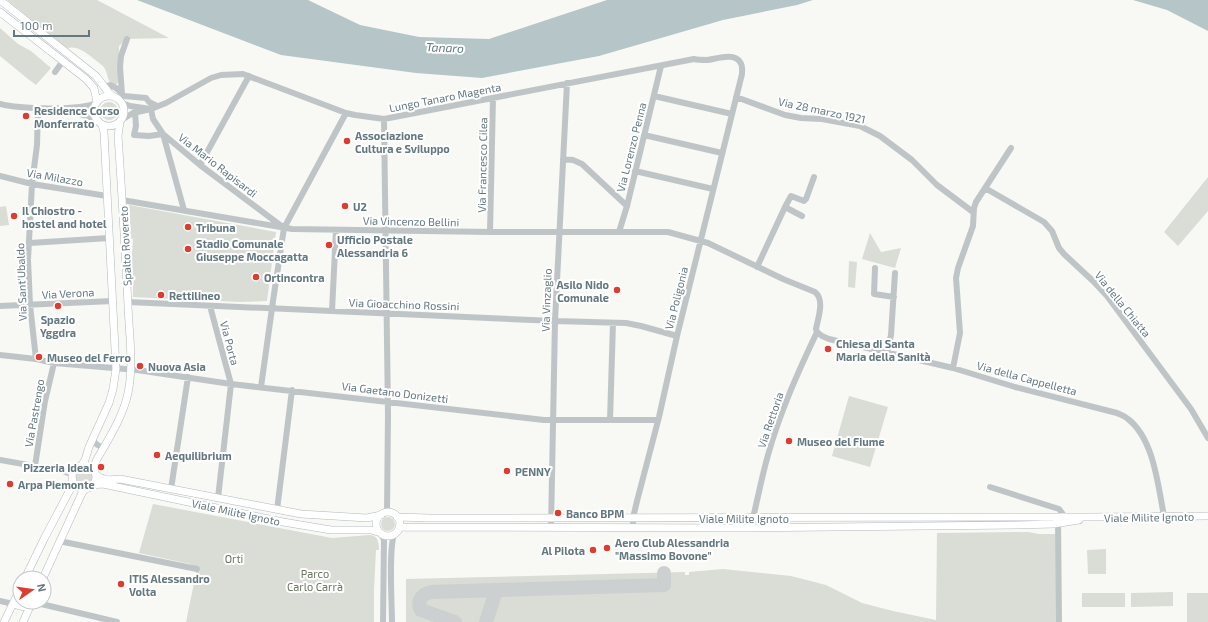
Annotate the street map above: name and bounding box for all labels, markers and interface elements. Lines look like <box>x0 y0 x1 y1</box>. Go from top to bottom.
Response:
scale bar <box>14 12 89 38</box>
text: 100 m <box>20 18 52 32</box>
water label: Tanaro <box>426 39 464 55</box>
street label: Lungo Tanaro Magenta <box>388 80 502 114</box>
street label: Via 28 marzo 1921 <box>777 94 867 126</box>
street label: Via Lorenzo Penna <box>614 101 648 193</box>
place label: Residence Corso Monferrato <box>34 104 120 130</box>
marker: Residence Corso Monferrato <box>21 111 31 121</box>
street label: Via Francesco Cilea <box>475 117 489 213</box>
place label: Associazione Cultura e Sviluppo <box>355 129 450 155</box>
street label: Via Mario Rapisardi <box>176 130 260 200</box>
marker: Associazione Cultura e Sviluppo <box>342 136 352 146</box>
street label: Via Milazzo <box>26 166 84 188</box>
place label: U2 <box>353 200 367 213</box>
marker: U2 <box>340 201 350 211</box>
place label: Il Chiostro - hostel and hotel <box>22 204 107 230</box>
street label: Spalto Rovereto <box>116 206 134 286</box>
marker: Il Chiostro - hostel and hotel <box>9 211 19 221</box>
street label: Via Vincenzo Bellini <box>363 214 459 228</box>
place label: Tribuna <box>196 221 235 234</box>
marker: Tribuna <box>183 222 193 232</box>
place label: Ufficio Postale Alessandria 6 <box>337 233 413 259</box>
place label: Stadio Comunale Giuseppe Moccagatta <box>196 237 308 263</box>
marker: Ufficio Postale Alessandria 6 <box>324 240 334 250</box>
street label: Via Sant'Ubaldo <box>13 243 29 321</box>
marker: Stadio Comunale Giuseppe Moccagatta <box>183 244 193 254</box>
street label: Via Poligonia <box>662 265 690 331</box>
street label: Via Vinzaglio <box>538 268 554 332</box>
street label: Via della Chiatta <box>1092 268 1154 340</box>
place label: Ortincontra <box>264 271 325 284</box>
marker: Ortincontra <box>251 272 261 282</box>
place label: Asilo Nido Comunale <box>556 278 610 304</box>
street label: Via Verona <box>41 285 95 301</box>
marker: Asilo Nido Comunale <box>612 285 622 295</box>
place label: Rettilineo <box>169 289 221 302</box>
marker: Rettilineo <box>156 290 166 300</box>
street label: Via Gioacchino Rossini <box>348 296 460 312</box>
marker: Spazio Yggdra <box>53 301 63 311</box>
place label: Spazio Yggdra <box>40 313 76 339</box>
street label: Via Porta <box>218 319 242 367</box>
place label: Chiesa di Santa Maria della Sanità <box>836 337 931 363</box>
marker: Chiesa di Santa Maria della Sanità <box>823 344 833 354</box>
place label: Museo del Ferro <box>47 351 131 364</box>
marker: Museo del Ferro <box>34 352 44 362</box>
street label: Via della Cappelletta <box>976 358 1078 398</box>
place label: Nuova Asia <box>148 360 206 373</box>
marker: Nuova Asia <box>135 361 145 371</box>
street label: Via Pastrengo <box>22 378 46 448</box>
street label: Via Gaetano Donizetti <box>341 379 449 405</box>
street label: Via Rettoria <box>754 390 786 450</box>
place label: Museo del Fiume <box>797 435 885 448</box>
marker: Museo del Fiume <box>784 436 794 446</box>
place label: Aequilibrium <box>165 449 232 462</box>
marker: Aequilibrium <box>152 450 162 460</box>
place label: Pizzeria Ideal <box>23 461 93 474</box>
marker: Pizzeria Ideal <box>96 462 106 472</box>
place label: PENNY <box>515 465 551 478</box>
marker: PENNY <box>502 466 512 476</box>
place label: Arpa Piemonte <box>18 478 95 491</box>
marker: Arpa Piemonte <box>5 479 15 489</box>
street label: Viale Milite Ignoto <box>191 496 281 528</box>
place label: Banco BPM <box>566 507 624 520</box>
marker: Banco BPM <box>553 508 563 518</box>
street label: Viale Milite Ignoto <box>1104 510 1194 524</box>
street label: Viale Milite Ignoto <box>699 512 789 525</box>
place label: Aero Club Alessandria "Massimo Bovone" <box>615 536 729 562</box>
marker: Aero Club Alessandria "Massimo Bovone" <box>602 543 612 553</box>
place label: Al Pilota <box>541 544 585 557</box>
marker: Al Pilota <box>588 545 598 555</box>
park label: Orti <box>225 552 243 565</box>
park label: Parco Carlo Carrà <box>287 567 343 593</box>
north arrow <box>12 570 52 610</box>
place label: ITIS Alessandro Volta <box>129 572 210 598</box>
marker: ITIS Alessandro Volta <box>116 579 126 589</box>
text: N <box>35 582 49 593</box>

